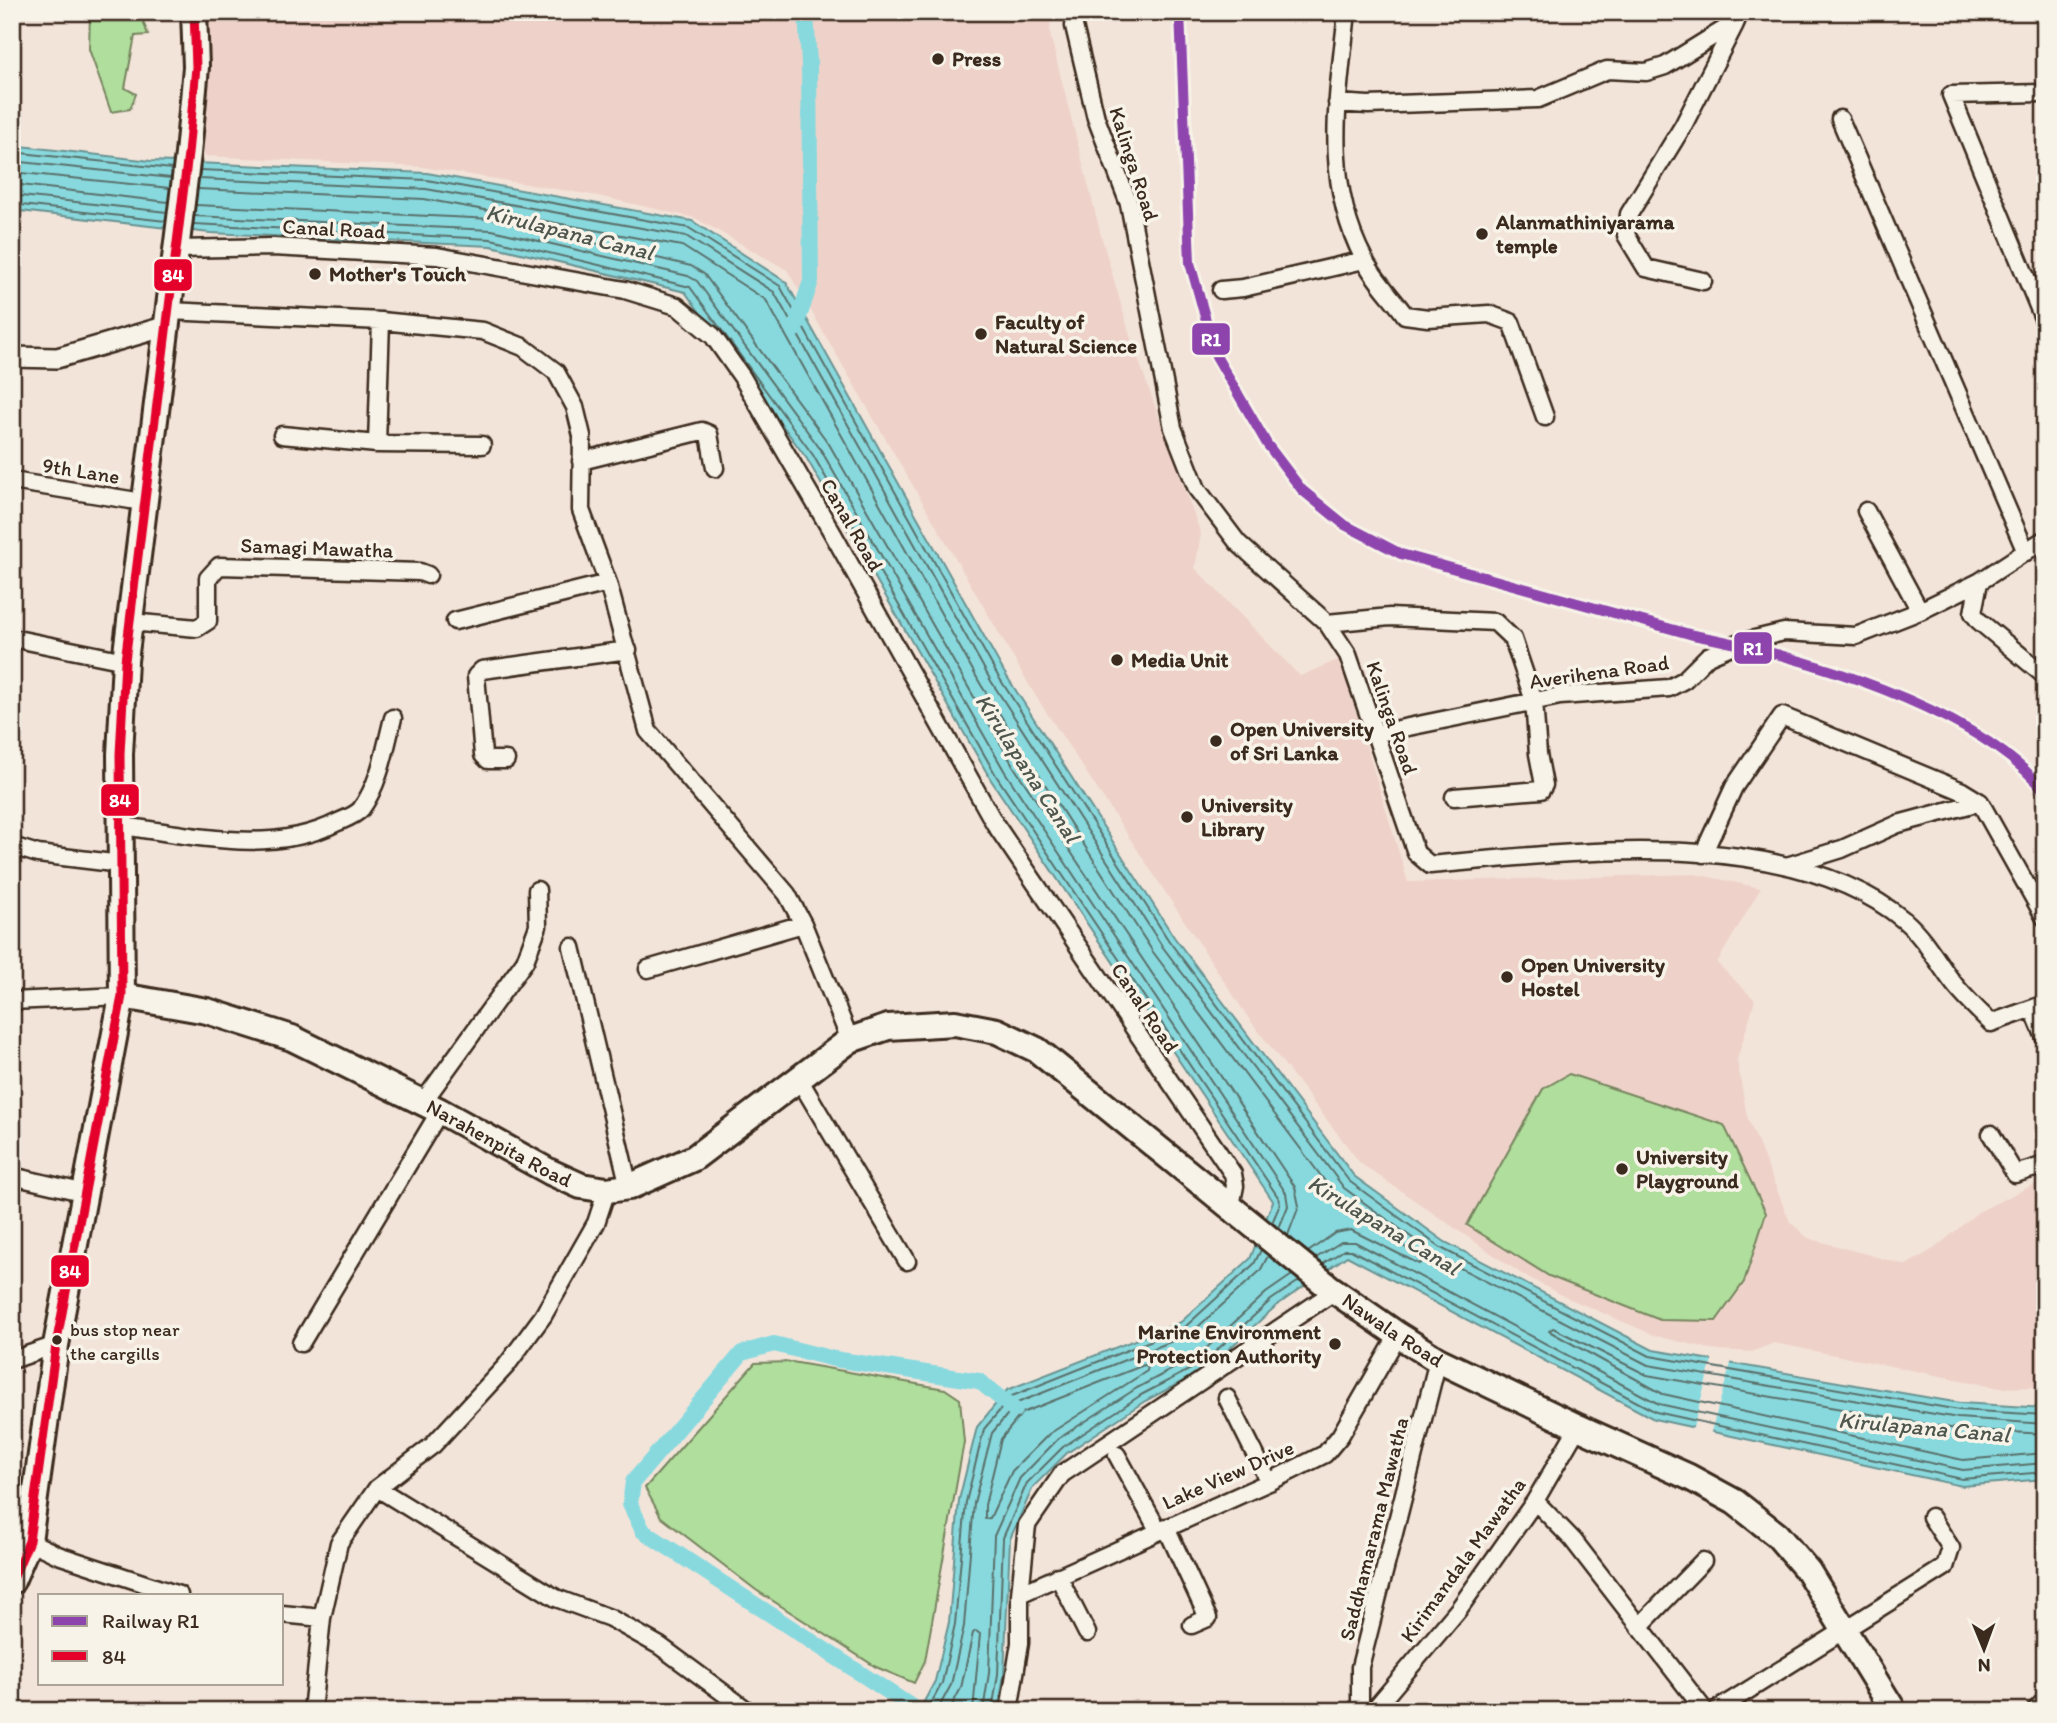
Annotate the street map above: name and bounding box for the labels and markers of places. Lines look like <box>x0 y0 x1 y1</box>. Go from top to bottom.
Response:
place label: Press <box>952 46 1001 71</box>
marker: Press <box>930 51 946 67</box>
place label: Alanmathiniyarama temple <box>1495 209 1675 259</box>
marker: Alanmathiniyarama temple <box>1474 226 1490 242</box>
place label: Mother's Touch <box>329 261 467 286</box>
marker: Mother's Touch <box>307 266 323 282</box>
place label: Faculty of Natural Science <box>995 309 1137 358</box>
marker: Faculty of Natural Science <box>973 326 989 342</box>
place label: Media Unit <box>1131 647 1229 672</box>
marker: Media Unit <box>1109 652 1125 668</box>
place label: Open University of Sri Lanka <box>1230 716 1374 765</box>
marker: Open University of Sri Lanka <box>1208 733 1224 749</box>
place label: University Library <box>1201 792 1294 842</box>
marker: University Library <box>1179 809 1195 825</box>
place label: Open University Hostel <box>1521 952 1665 1001</box>
marker: Open University Hostel <box>1499 969 1515 985</box>
place label: University Playground <box>1636 1144 1739 1194</box>
marker: University Playground <box>1614 1161 1630 1177</box>
place label: bus stop near the cargills <box>70 1318 180 1365</box>
place label: Marine Environment Protection Authority <box>1137 1319 1321 1369</box>
marker: bus stop near the cargills <box>50 1333 64 1347</box>
marker: Marine Environment Protection Authority <box>1327 1336 1343 1352</box>

